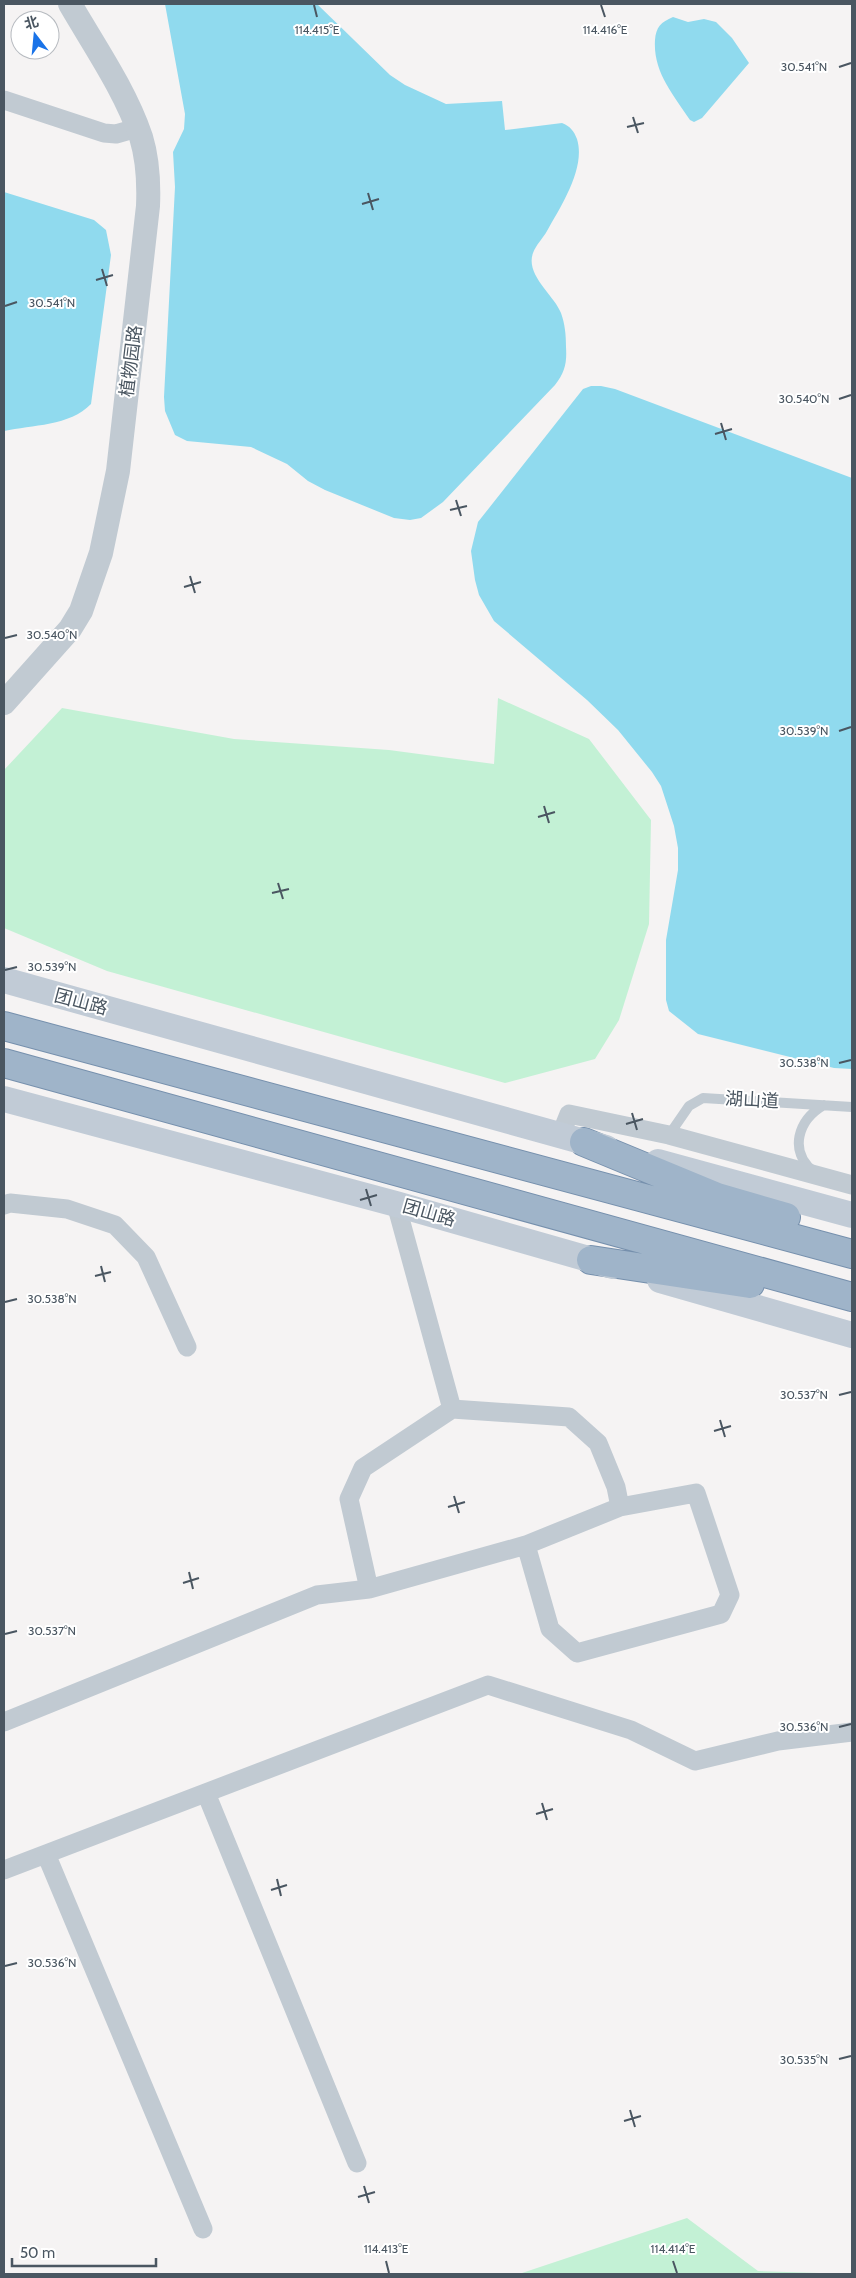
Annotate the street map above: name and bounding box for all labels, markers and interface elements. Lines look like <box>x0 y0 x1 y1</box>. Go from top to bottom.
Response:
north arrow <box>10 10 60 60</box>
text: 北 <box>22 12 41 33</box>
text: 114.415°E <box>295 22 340 37</box>
text: 114.416°E <box>583 22 628 37</box>
text: 30.541°N <box>781 59 827 74</box>
text: 30.541°N <box>29 295 75 310</box>
street label: 植物园路 <box>116 324 146 398</box>
text: 30.540°N <box>779 391 829 406</box>
text: 30.540°N <box>27 627 77 642</box>
text: 30.539°N <box>780 723 828 738</box>
text: 30.539°N <box>28 959 76 974</box>
street label: 团山路 <box>52 984 110 1020</box>
text: 30.538°N <box>779 1055 829 1070</box>
street label: 湖山道 <box>724 1088 780 1112</box>
street label: 团山路 <box>400 1195 458 1231</box>
text: 30.538°N <box>27 1291 77 1306</box>
text: 30.537°N <box>780 1387 828 1402</box>
text: 30.537°N <box>28 1623 76 1638</box>
text: 30.536°N <box>780 1719 828 1734</box>
text: 30.536°N <box>28 1955 76 1970</box>
text: 30.535°N <box>780 2052 828 2067</box>
scale bar <box>12 2236 156 2268</box>
text: 114.413°E <box>364 2241 409 2256</box>
text: 114.414°E <box>651 2241 696 2256</box>
text: 50 m <box>20 2244 55 2262</box>

